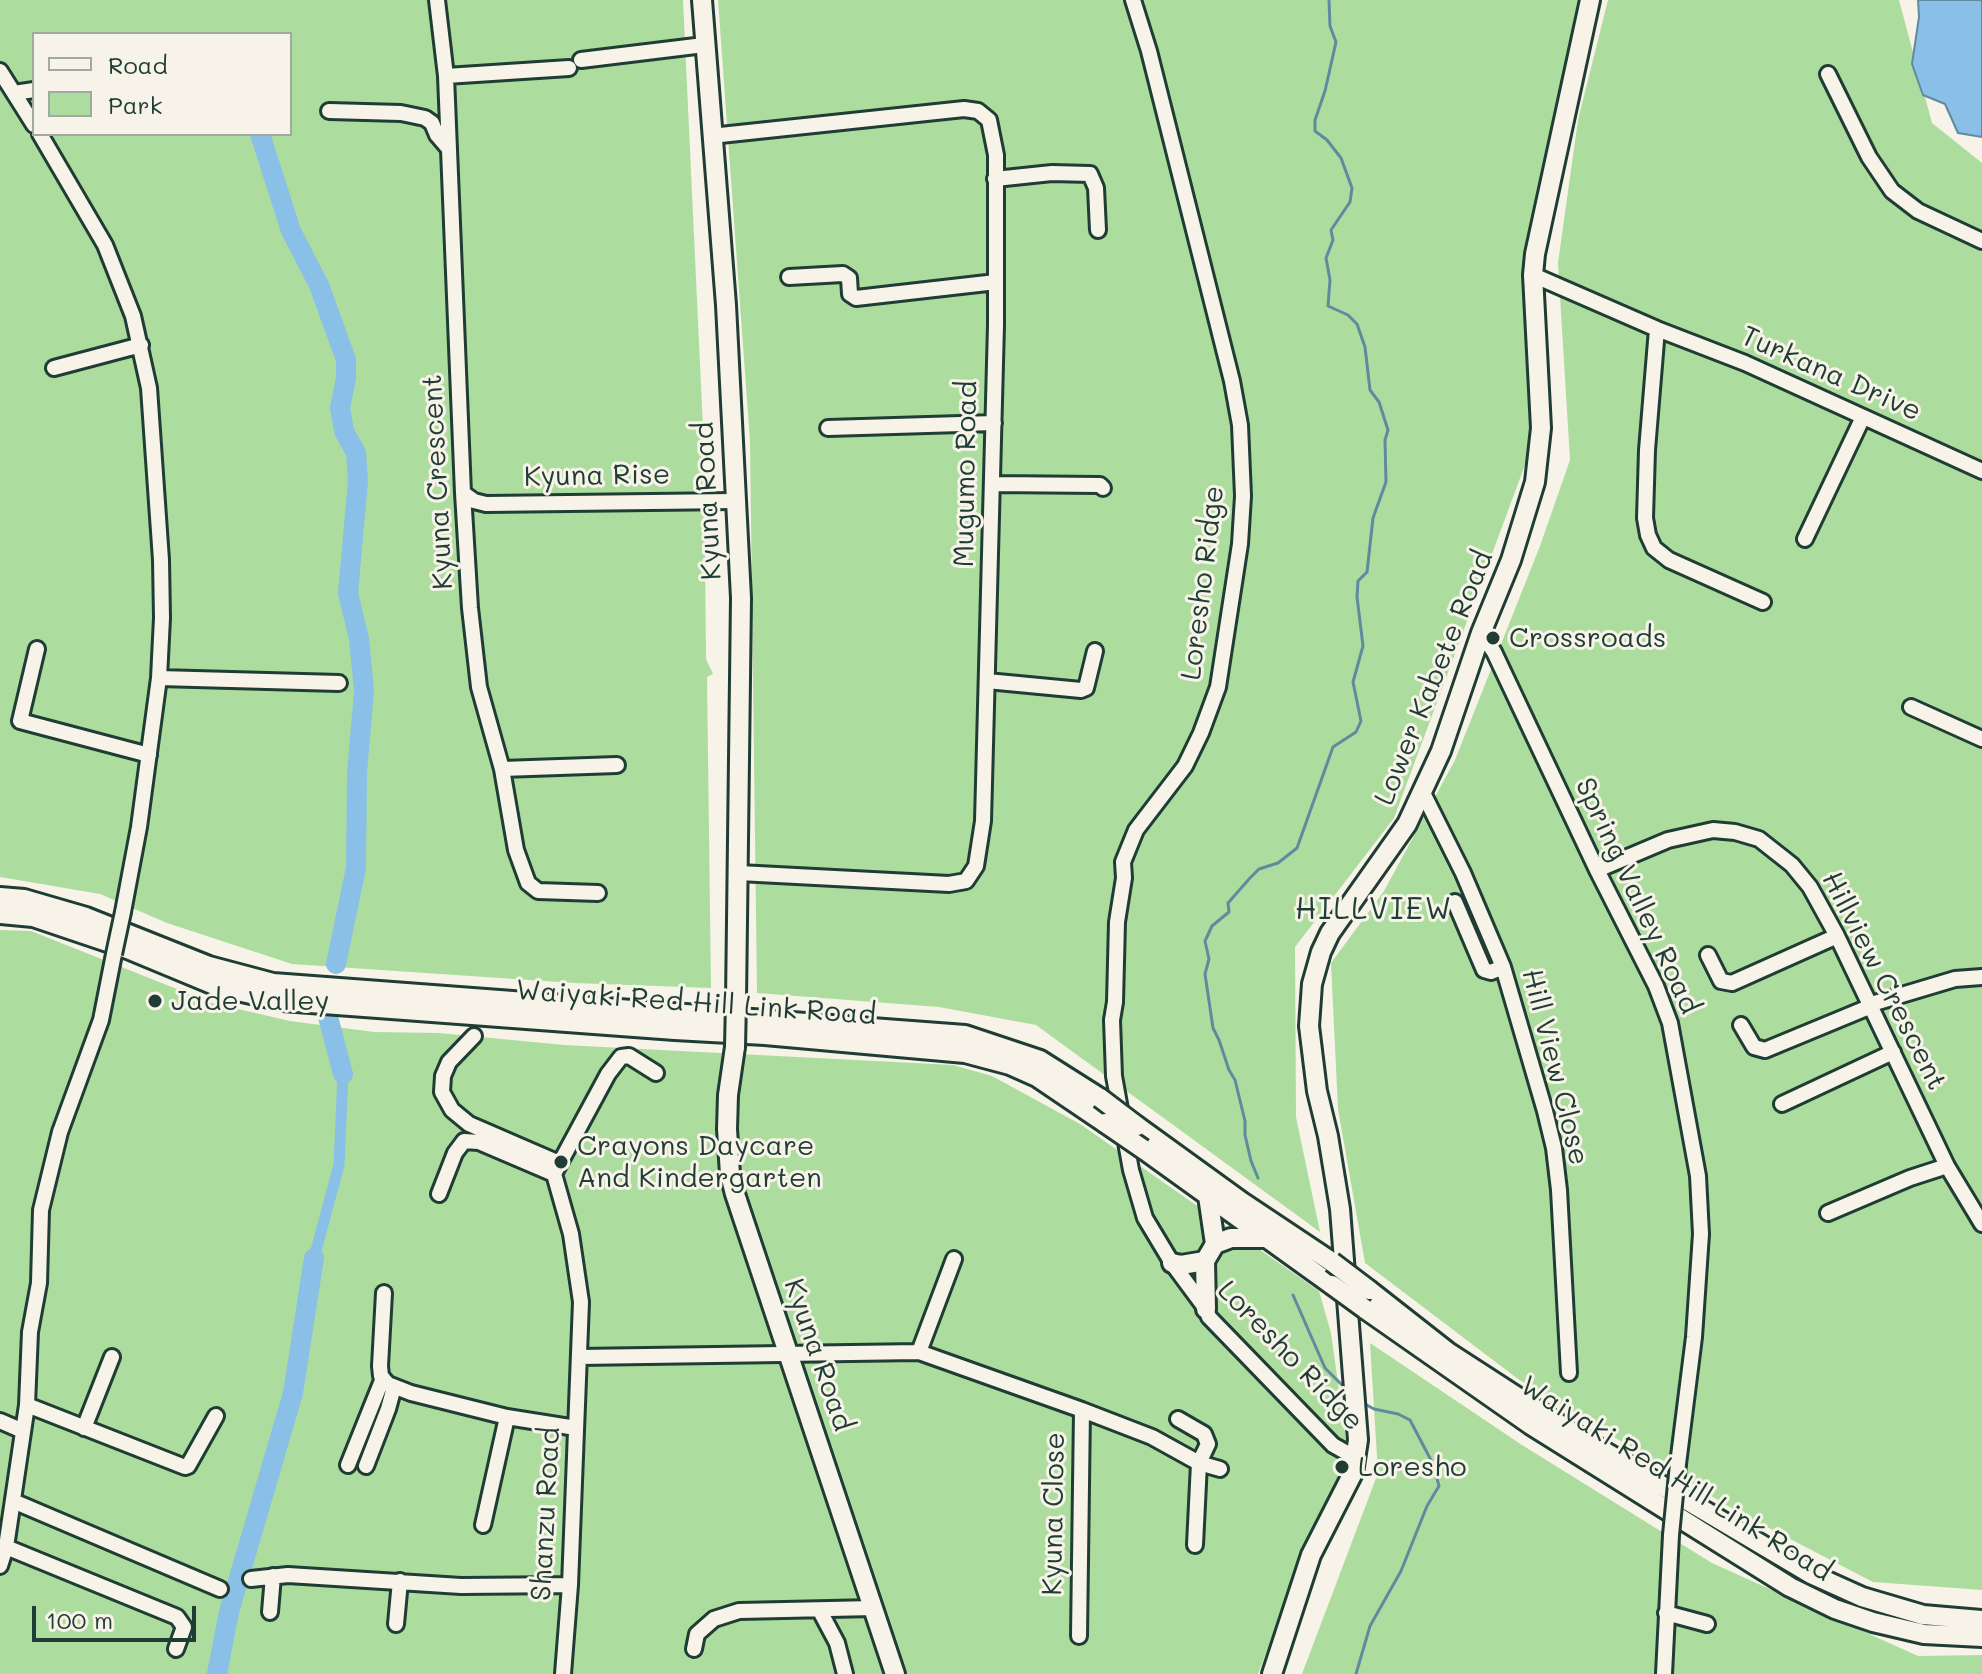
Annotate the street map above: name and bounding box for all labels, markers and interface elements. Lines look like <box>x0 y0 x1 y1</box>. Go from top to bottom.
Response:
legend <box>32 32 292 136</box>
text: Road <box>108 49 168 80</box>
text: Park <box>108 89 162 120</box>
street label: Turkana Drive <box>1736 319 1926 429</box>
street label: Kyuna Crescent <box>416 374 460 590</box>
street label: Mugumo Road <box>948 380 984 568</box>
street label: Kyuna Road <box>687 421 729 581</box>
street label: Kyuna Rise <box>524 458 670 494</box>
street label: Loresho Ridge <box>1174 484 1232 682</box>
street label: Lower Kabete Road <box>1368 546 1500 810</box>
place label: Crossroads <box>1509 621 1666 655</box>
marker: Crossroads <box>1484 629 1502 647</box>
street label: Spring Valley Road <box>1568 773 1706 1019</box>
street label: Hillview Crescent <box>1814 866 1954 1096</box>
district label: HILLVIEW <box>1295 892 1453 928</box>
street label: Hill View Close <box>1514 966 1596 1168</box>
street label: Waiyaki Red Hill Link Road <box>515 974 877 1032</box>
place label: Jade Valley <box>171 984 329 1018</box>
marker: Jade Valley <box>146 992 164 1010</box>
place label: Crayons Daycare And Kindergarten <box>577 1129 822 1195</box>
marker: Crayons Daycare And Kindergarten <box>552 1153 570 1171</box>
street label: Loresho Ridge <box>1210 1274 1370 1438</box>
street label: Kyuna Road <box>776 1275 860 1435</box>
street label: Waiyaki Red Hill Link Road <box>1514 1369 1838 1589</box>
street label: Shanzu Road <box>525 1426 567 1602</box>
street label: Kyuna Close <box>1036 1432 1072 1596</box>
place label: Loresho <box>1358 1450 1467 1484</box>
marker: Loresho <box>1333 1458 1351 1476</box>
scale bar <box>36 1590 200 1640</box>
text: 100 m <box>46 1604 113 1635</box>

